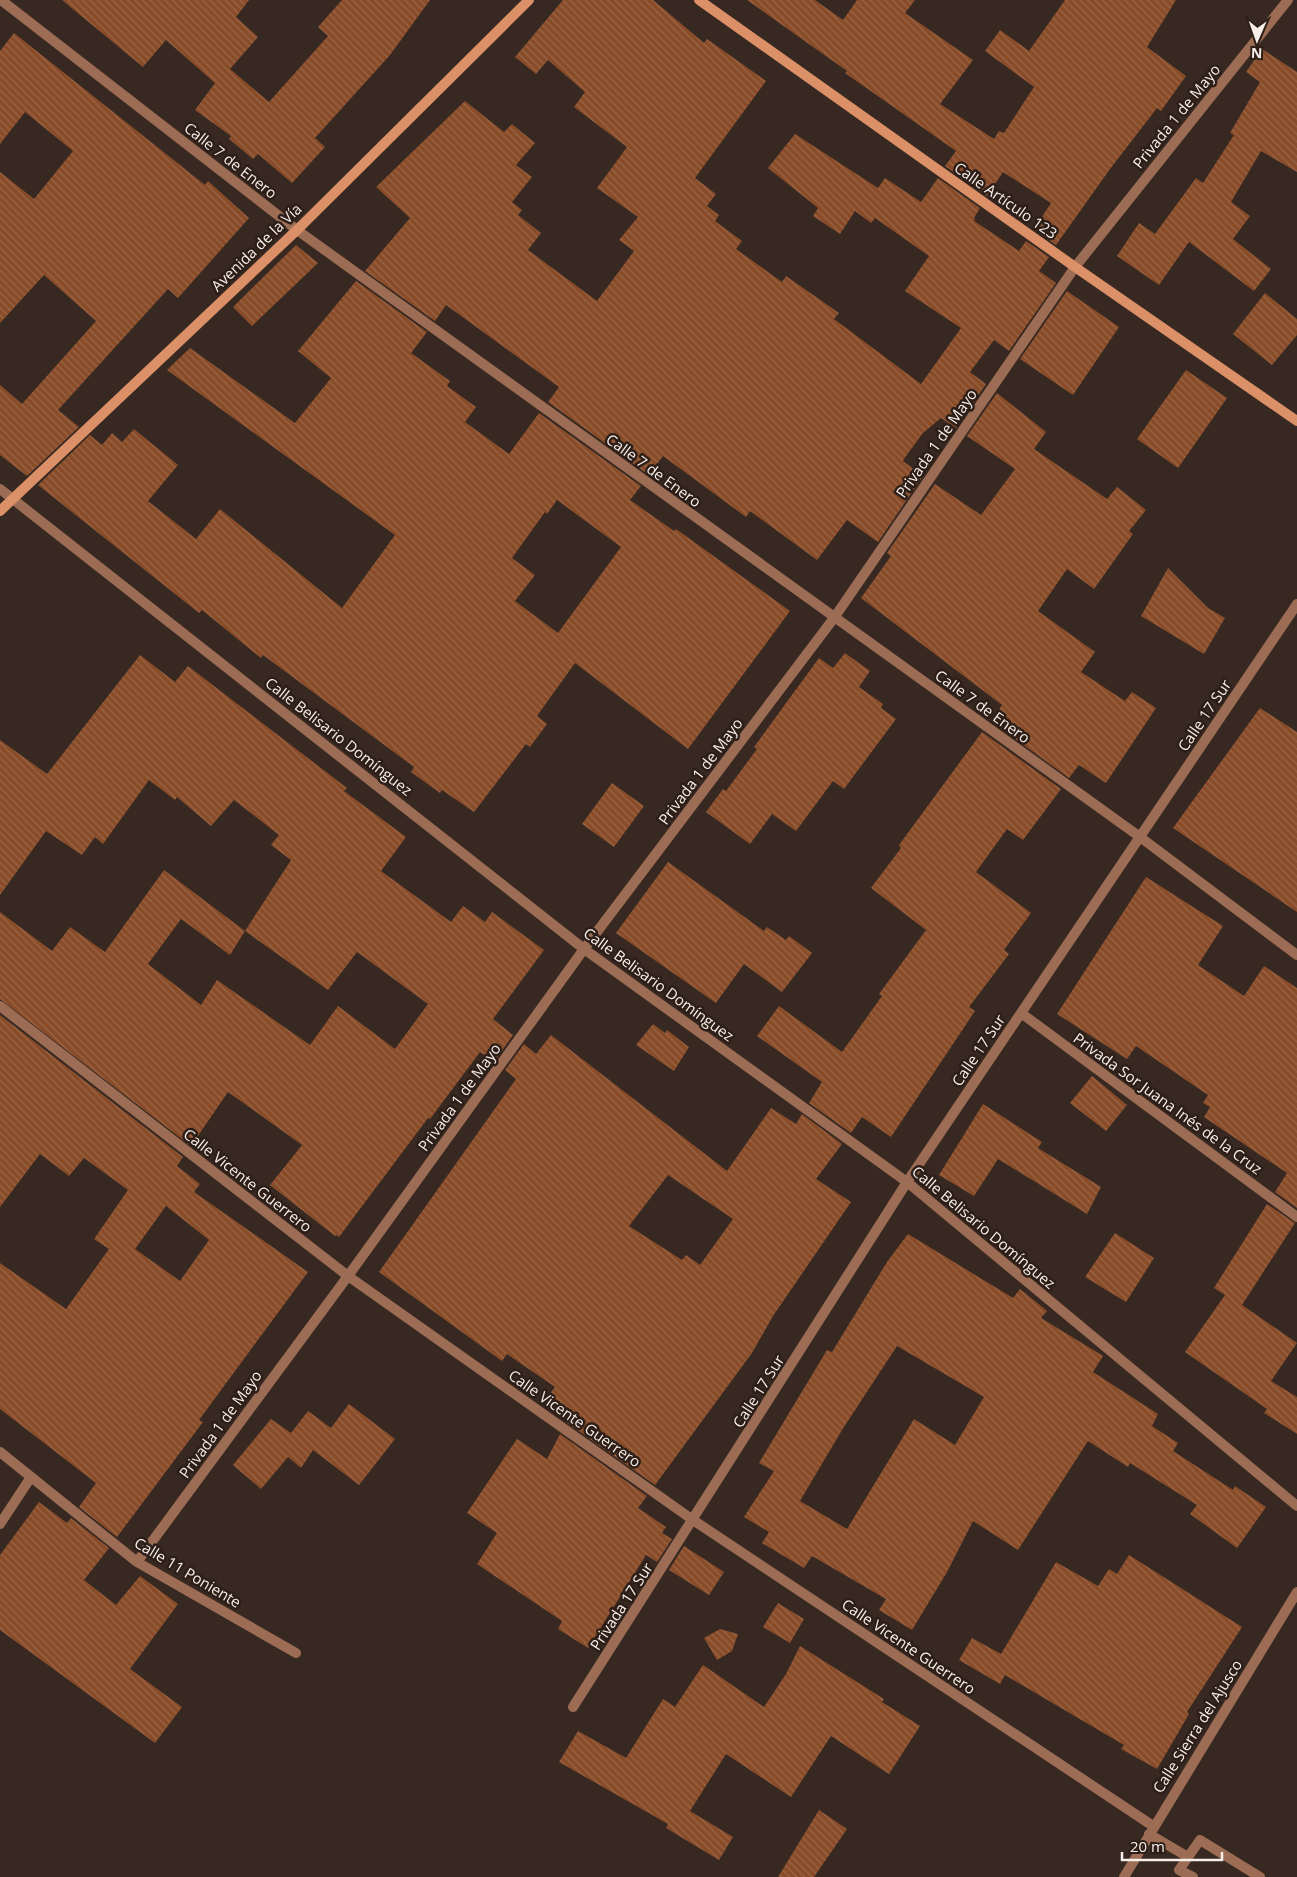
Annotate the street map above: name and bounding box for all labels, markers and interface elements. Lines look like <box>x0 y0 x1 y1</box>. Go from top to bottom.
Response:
north arrow <box>1232 15 1282 65</box>
text: N <box>1251 44 1263 63</box>
street label: Privada 1 de Mayo <box>1128 60 1224 172</box>
street label: Calle 7 de Enero <box>180 117 282 203</box>
street label: Calle Artículo 123 <box>951 157 1061 243</box>
street label: Avenida de la Vía <box>206 199 306 295</box>
street label: Privada 1 de Mayo <box>891 385 981 501</box>
street label: Calle 7 de Enero <box>603 429 705 511</box>
street label: Calle 7 de Enero <box>932 665 1034 747</box>
street label: Calle Belisario Domínguez <box>261 672 417 800</box>
street label: Calle 17 Sur <box>1173 675 1235 755</box>
street label: Privada 1 de Mayo <box>653 714 747 828</box>
street label: Calle Belisario Domínguez <box>580 923 738 1045</box>
street label: Calle 17 Sur <box>947 1010 1009 1090</box>
street label: Privada Sor Juana Inés de la Cruz <box>1070 1028 1266 1178</box>
street label: Privada 1 de Mayo <box>413 1039 505 1155</box>
street label: Calle Vicente Guerrero <box>180 1124 316 1236</box>
street label: Calle Belisario Domínguez <box>908 1161 1060 1293</box>
street label: Calle 17 Sur <box>728 1351 788 1431</box>
street label: Calle Vicente Guerrero <box>505 1365 645 1471</box>
street label: Privada 1 de Mayo <box>174 1366 266 1482</box>
street label: Calle 11 Poniente <box>131 1532 245 1612</box>
street label: Privada 17 Sur <box>585 1558 657 1654</box>
street label: Calle Vicente Guerrero <box>838 1594 980 1698</box>
street label: Calle Sierra del Ajusco <box>1148 1656 1246 1796</box>
scale bar <box>1122 1830 1222 1862</box>
text: 20 m <box>1130 1836 1165 1856</box>

